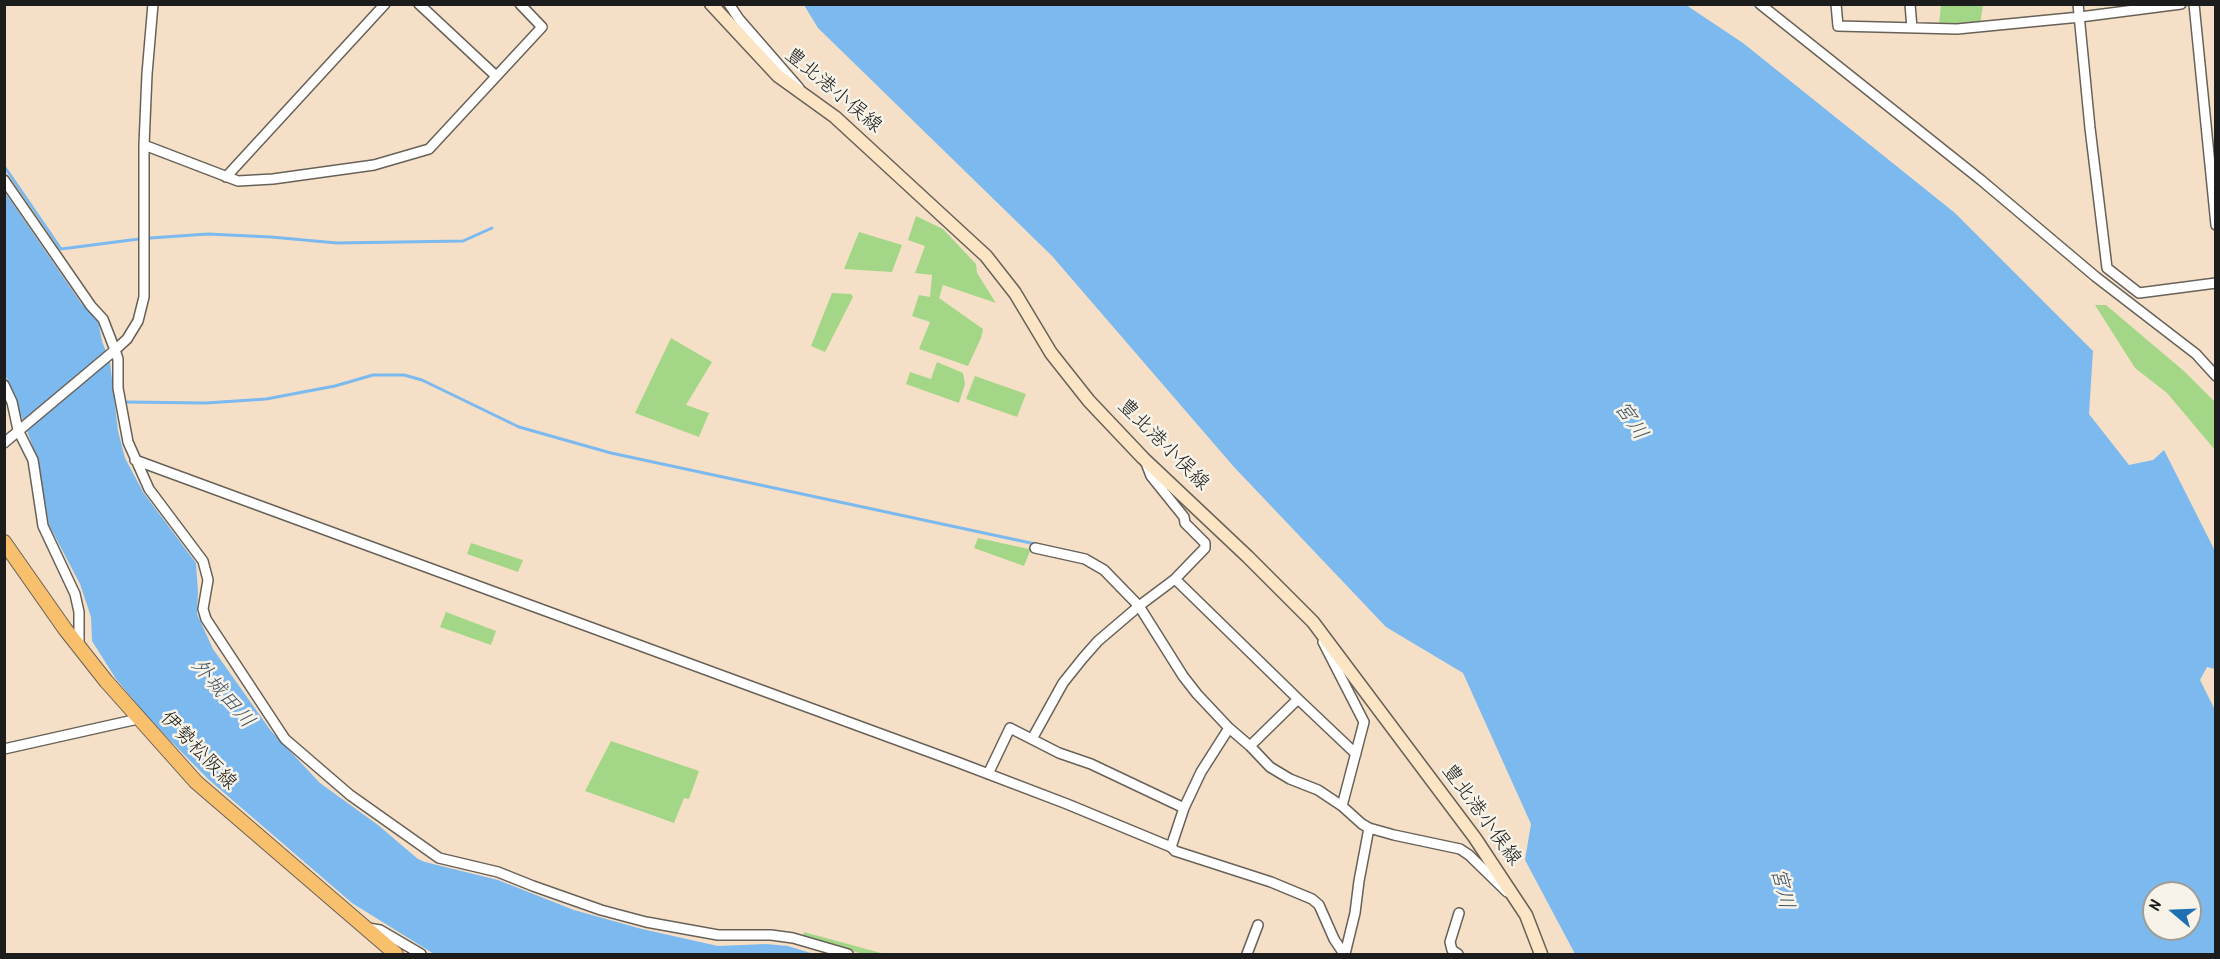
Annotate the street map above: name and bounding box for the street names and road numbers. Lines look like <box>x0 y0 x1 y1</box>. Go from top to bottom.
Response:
street label: 豊北港小俣線 <box>778 44 886 140</box>
street label: 豊北港小俣線 <box>1111 395 1213 497</box>
street label: 伊勢松阪線 <box>154 708 240 796</box>
street label: 豊北港小俣線 <box>1435 760 1525 872</box>

